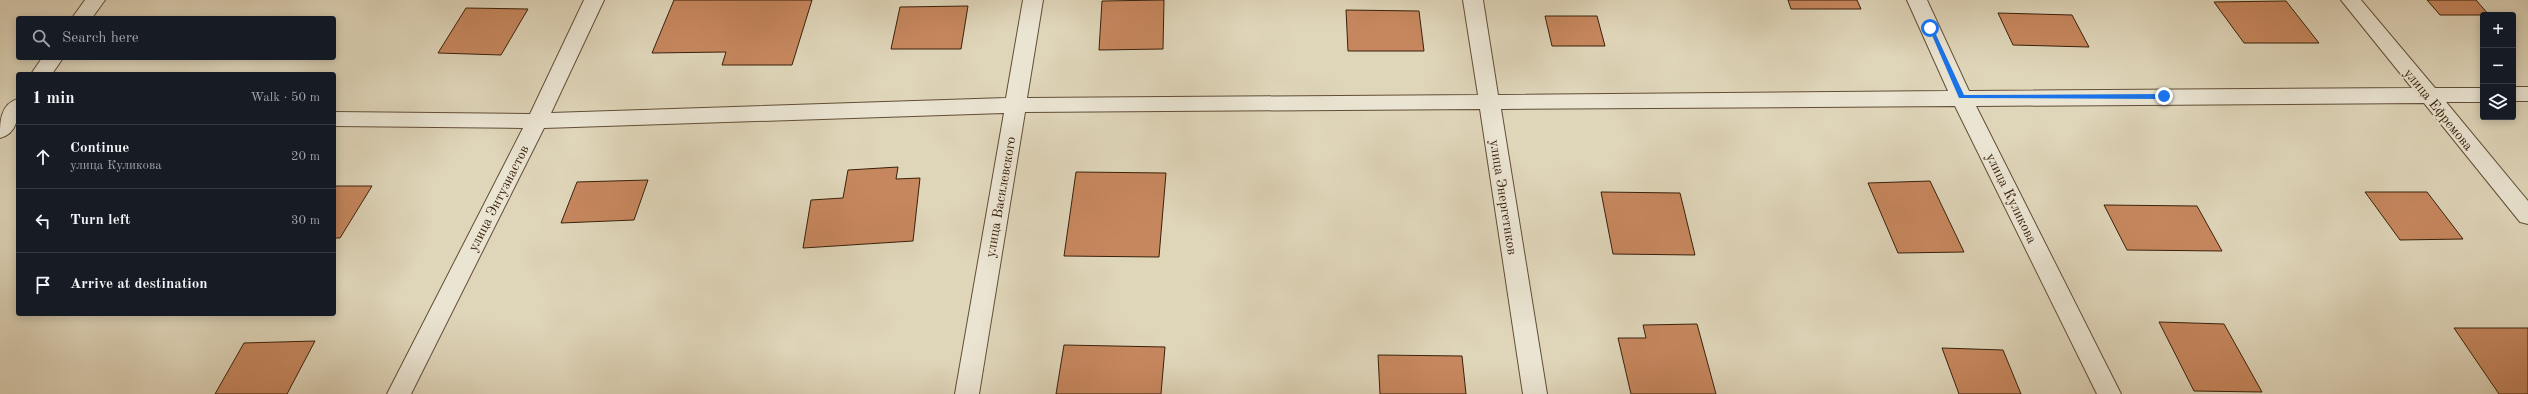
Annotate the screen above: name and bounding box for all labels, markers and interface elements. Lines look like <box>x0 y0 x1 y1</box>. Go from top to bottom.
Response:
map controls <box>2480 12 2516 120</box>
button: + <box>2480 12 2516 48</box>
search box <box>16 16 336 60</box>
route start <box>1921 19 1939 37</box>
icon: search <box>30 27 52 49</box>
text: Search here <box>62 31 139 46</box>
button: − <box>2480 48 2516 84</box>
street label: улица Ефремова <box>2400 66 2476 154</box>
button: layers <box>2480 84 2516 120</box>
route end <box>2155 87 2173 105</box>
text: 1 min <box>32 90 75 107</box>
text: Walk · 50 m <box>251 91 320 104</box>
street label: улица Василевского <box>983 136 1019 259</box>
street label: улица Энергетиков <box>1487 138 1519 256</box>
text: Continue <box>70 141 129 156</box>
street label: улица Энтузиастов <box>466 143 532 254</box>
icon: ahead <box>32 146 54 168</box>
text: 20 m <box>291 150 320 163</box>
street label: улица Куликова <box>1983 151 2039 246</box>
text: улица Куликова <box>70 159 162 172</box>
icon: left <box>32 210 54 232</box>
text: Turn left <box>70 213 130 228</box>
text: 30 m <box>291 214 320 227</box>
icon: arrive <box>32 274 54 296</box>
text: Arrive at destination <box>70 277 208 292</box>

